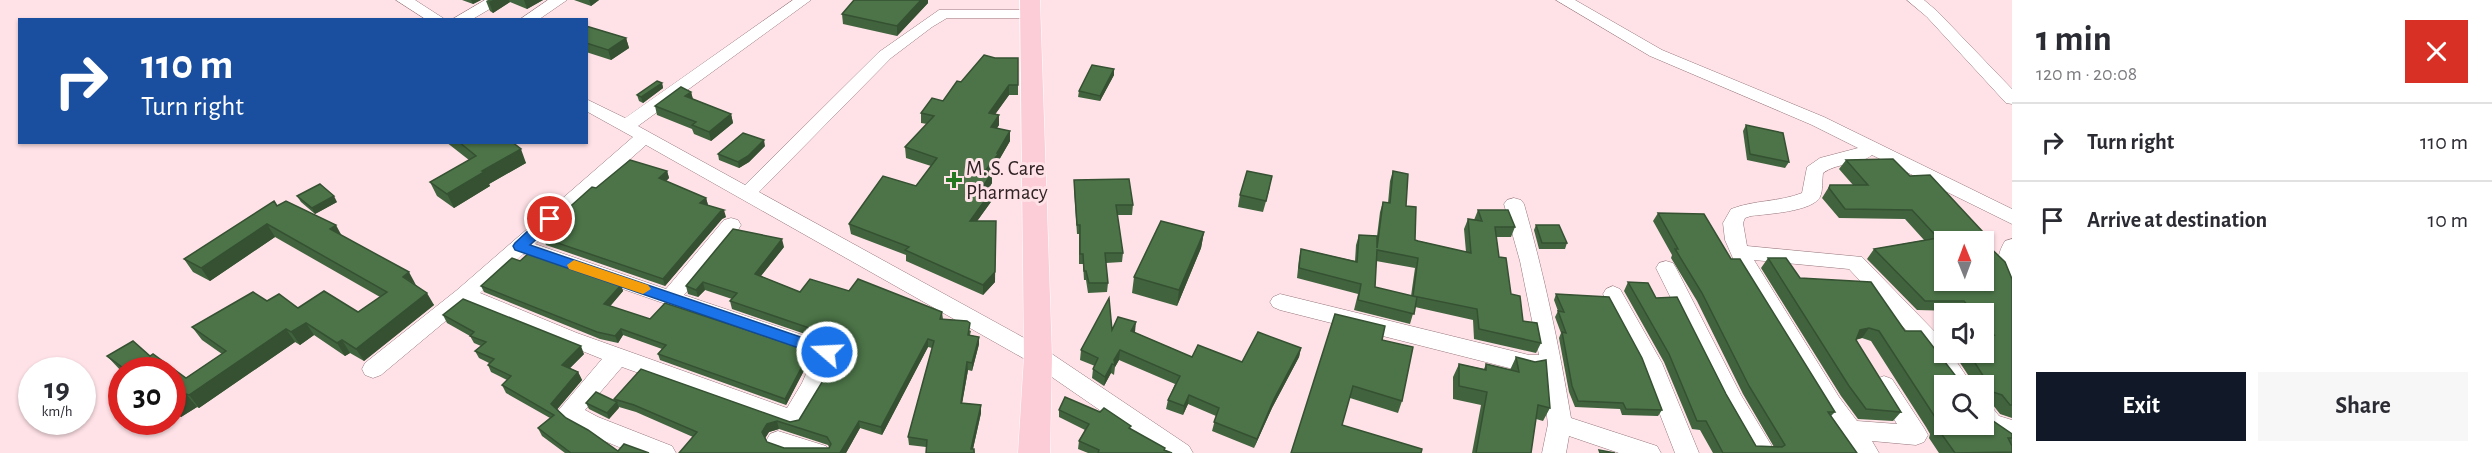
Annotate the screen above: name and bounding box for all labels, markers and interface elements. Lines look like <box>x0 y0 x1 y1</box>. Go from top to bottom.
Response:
button: close <box>2405 20 2468 83</box>
text: 1 min <box>2036 21 2112 57</box>
icon: right <box>42 42 120 120</box>
text: 110 m <box>141 44 233 86</box>
text: 120 m · 20:08 <box>2036 64 2137 84</box>
text: Turn right <box>141 93 244 120</box>
icon: right <box>2036 126 2069 159</box>
text: Turn right <box>2087 131 2174 153</box>
text: 110 m <box>2420 131 2468 153</box>
place label: M. S. Care Pharmacy <box>966 158 1048 203</box>
marker: M. S. Care Pharmacy <box>947 173 961 187</box>
pin <box>524 193 575 244</box>
icon: arrive <box>533 202 566 235</box>
icon: arrive <box>2036 204 2069 237</box>
text: Arrive at destination <box>2087 209 2267 231</box>
text: 10 m <box>2428 209 2468 231</box>
north arrow <box>1934 231 1994 291</box>
map controls <box>1934 231 1994 435</box>
button: sound <box>1934 303 1994 363</box>
position arrow <box>795 320 859 384</box>
speed limit sign: 30 <box>108 357 186 435</box>
button: Exit <box>2036 372 2246 441</box>
button: Share <box>2258 372 2468 441</box>
text: 19 <box>44 374 70 404</box>
button: search <box>1934 375 1994 435</box>
text: km/h <box>42 404 72 419</box>

